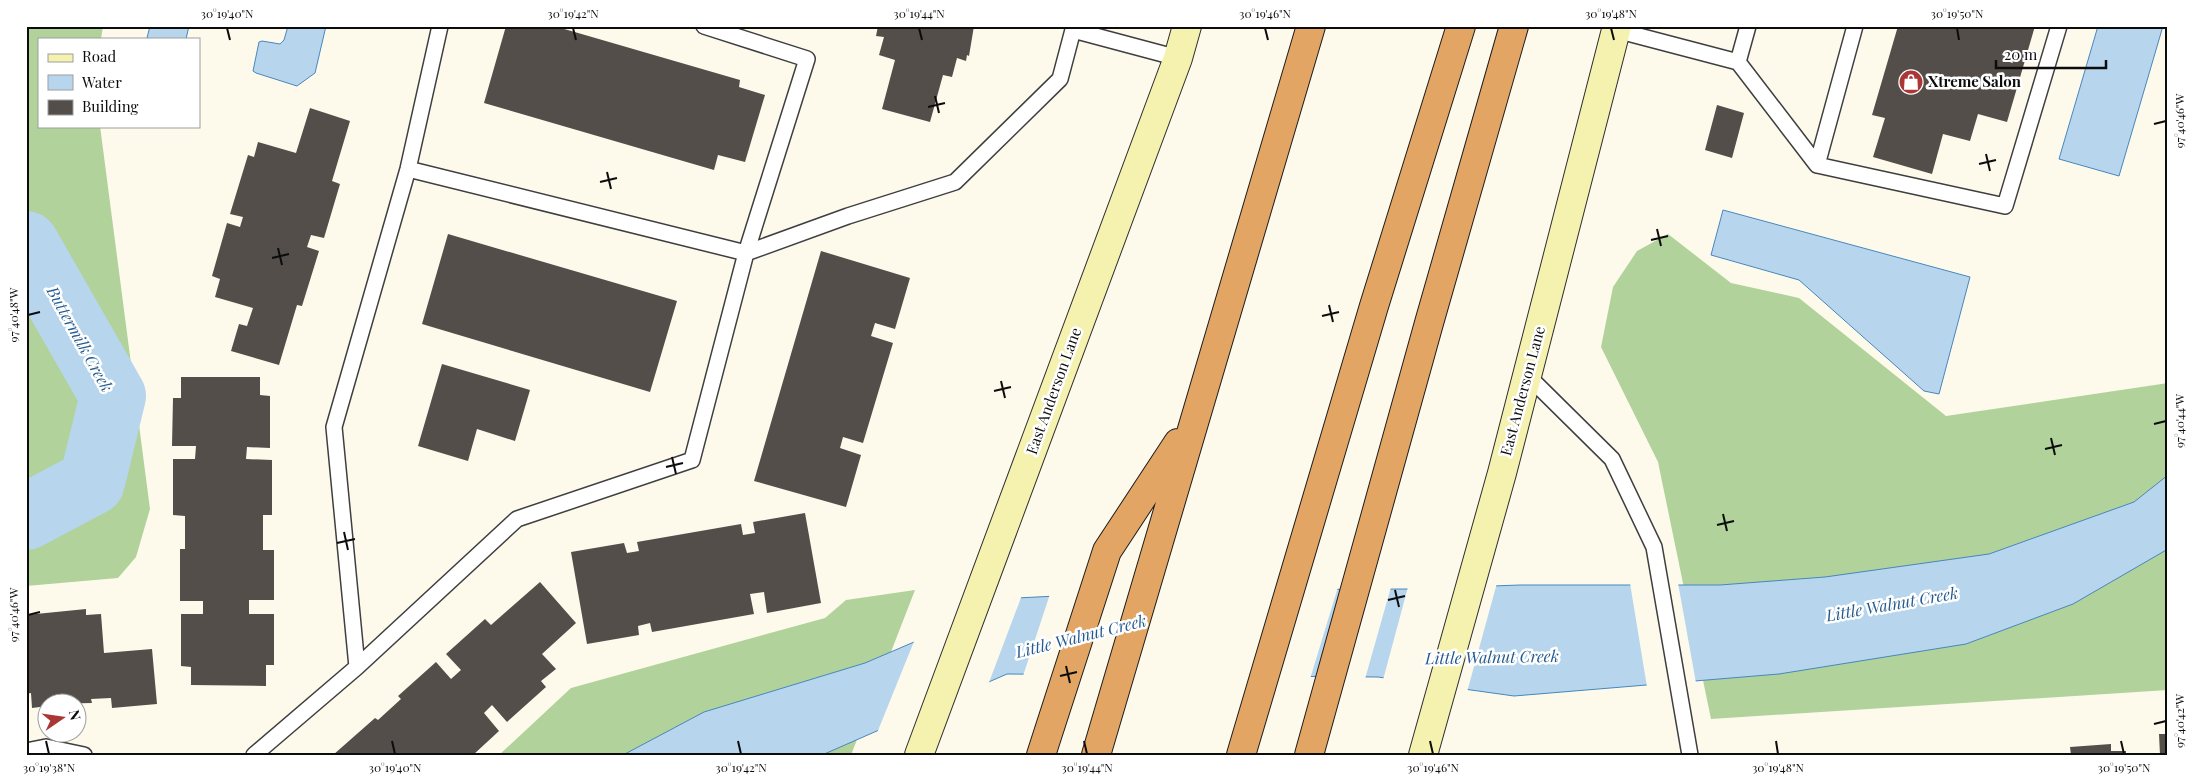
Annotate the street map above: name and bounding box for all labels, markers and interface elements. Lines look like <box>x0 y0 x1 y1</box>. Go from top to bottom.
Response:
text: 30°19'40"N <box>201 5 254 21</box>
text: 30°19'42"N <box>547 5 599 21</box>
text: 30°19'44"N <box>893 5 945 21</box>
text: 30°19'46"N <box>1239 5 1291 21</box>
text: 30°19'48"N <box>1585 5 1638 21</box>
text: 30°19'50"N <box>1931 5 1984 21</box>
legend <box>38 38 200 128</box>
scale bar <box>1996 38 2106 70</box>
text: 20 m <box>2004 44 2038 64</box>
text: Road <box>82 46 116 66</box>
shop icon: Xtreme Salon <box>1898 69 1924 95</box>
place label: Xtreme Salon <box>1928 71 2022 91</box>
text: Water <box>81 72 122 92</box>
text: 97°40'46"W <box>2171 94 2187 148</box>
text: Building <box>82 96 139 116</box>
water label: Buttermilk Creek <box>42 281 118 395</box>
text: 97°40'48"W <box>5 287 21 342</box>
street label: East Anderson Lane <box>1495 324 1549 458</box>
street label: East Anderson Lane <box>1021 325 1085 457</box>
text: 97°40'44"W <box>2171 394 2187 448</box>
water label: Little Walnut Creek <box>1823 582 1960 626</box>
text: 97°40'46"W <box>5 588 21 642</box>
water label: Little Walnut Creek <box>1013 609 1148 662</box>
water label: Little Walnut Creek <box>1424 645 1559 668</box>
north arrow <box>38 694 88 744</box>
text: 97°40'42"W <box>2171 694 2187 748</box>
text: N <box>65 708 86 722</box>
text: 30°19'38"N <box>23 759 76 775</box>
text: 30°19'40"N <box>369 759 422 775</box>
text: 30°19'42"N <box>715 759 767 775</box>
text: 30°19'44"N <box>1061 759 1113 775</box>
text: 30°19'46"N <box>1407 759 1459 775</box>
text: 30°19'48"N <box>1752 759 1805 775</box>
text: 30°19'50"N <box>2098 759 2151 775</box>

